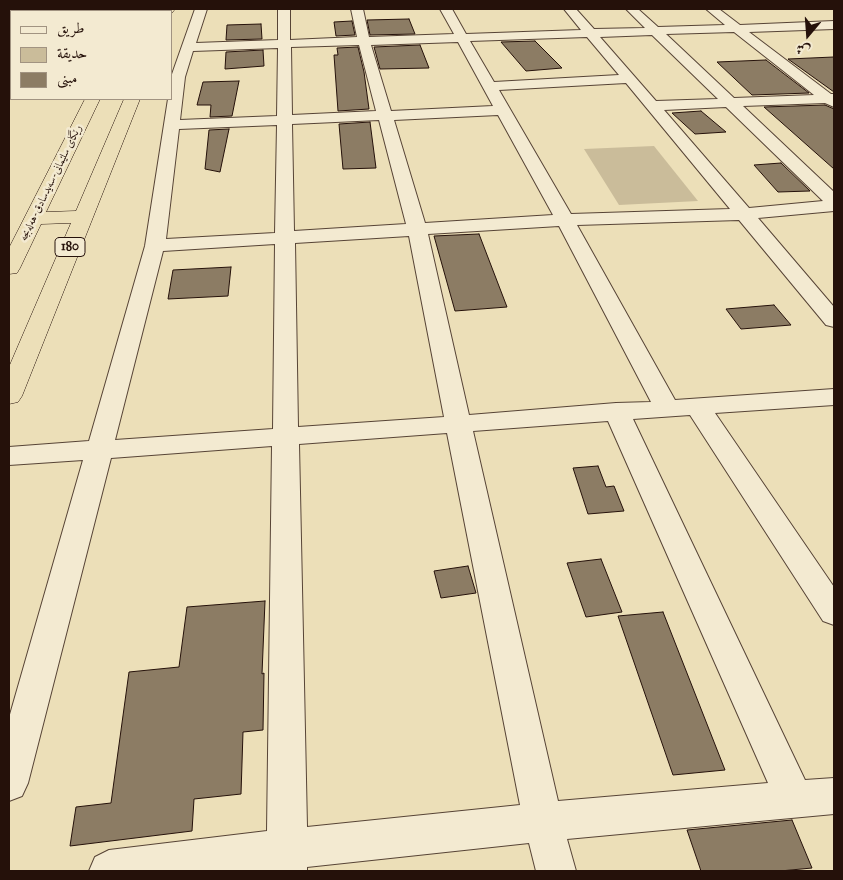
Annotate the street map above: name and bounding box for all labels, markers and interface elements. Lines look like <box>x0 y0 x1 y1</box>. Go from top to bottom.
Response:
legend <box>10 10 172 100</box>
north arrow <box>783 10 833 60</box>
text: طريق <box>57 19 84 37</box>
text: ش <box>794 40 812 60</box>
text: حديقة <box>57 44 87 62</box>
text: مبنى <box>57 69 77 87</box>
street label: رێگای سلێمانی-سەیدسادق-هەلەبجە <box>17 123 85 243</box>
road number: 180 <box>55 238 85 256</box>

